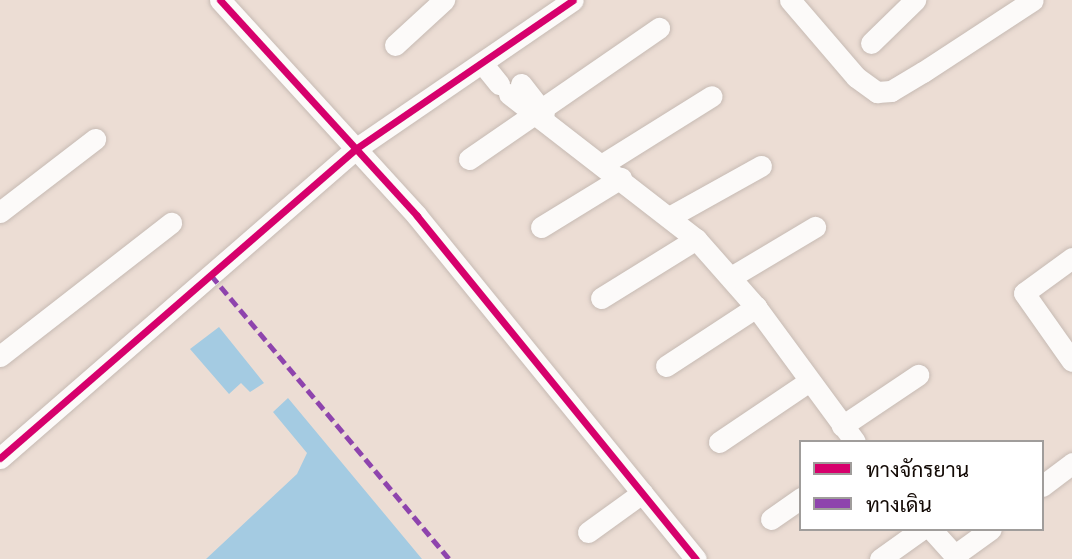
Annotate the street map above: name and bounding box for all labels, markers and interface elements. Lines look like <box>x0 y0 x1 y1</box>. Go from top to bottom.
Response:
legend <box>799 440 1044 531</box>
text: ทางจักรยาน <box>866 457 969 482</box>
text: ทางเดิน <box>866 492 932 517</box>

